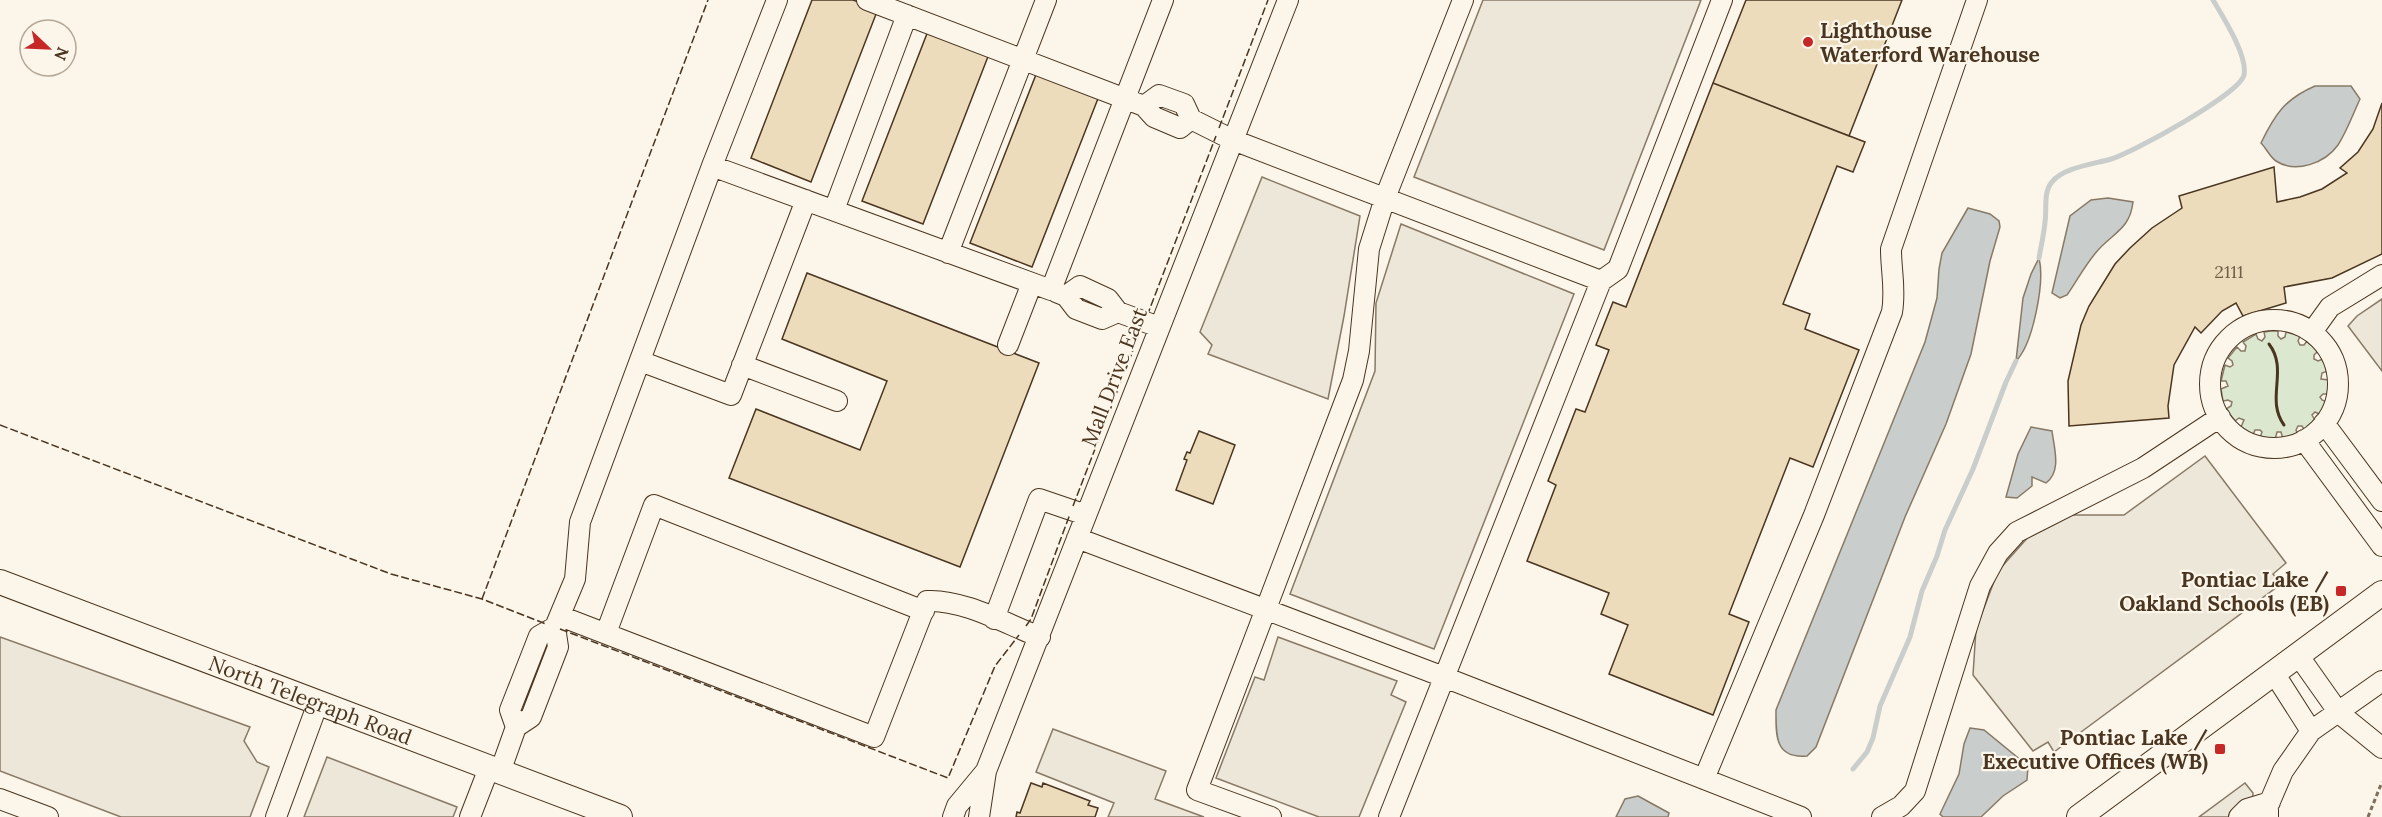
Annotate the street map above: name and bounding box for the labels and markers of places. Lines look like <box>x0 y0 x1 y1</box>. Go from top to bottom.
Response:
place label: Lighthouse Waterford Warehouse <box>1820 17 2040 68</box>
marker: Lighthouse Waterford Warehouse <box>1801 35 1815 49</box>
place label: Pontiac Lake / Oakland Schools (EB) <box>2119 566 2329 617</box>
marker: Pontiac Lake / Oakland Schools (EB) <box>2334 584 2348 598</box>
place label: Pontiac Lake / Executive Offices (WB) <box>1982 724 2208 775</box>
marker: Pontiac Lake / Executive Offices (WB) <box>2213 742 2227 756</box>

